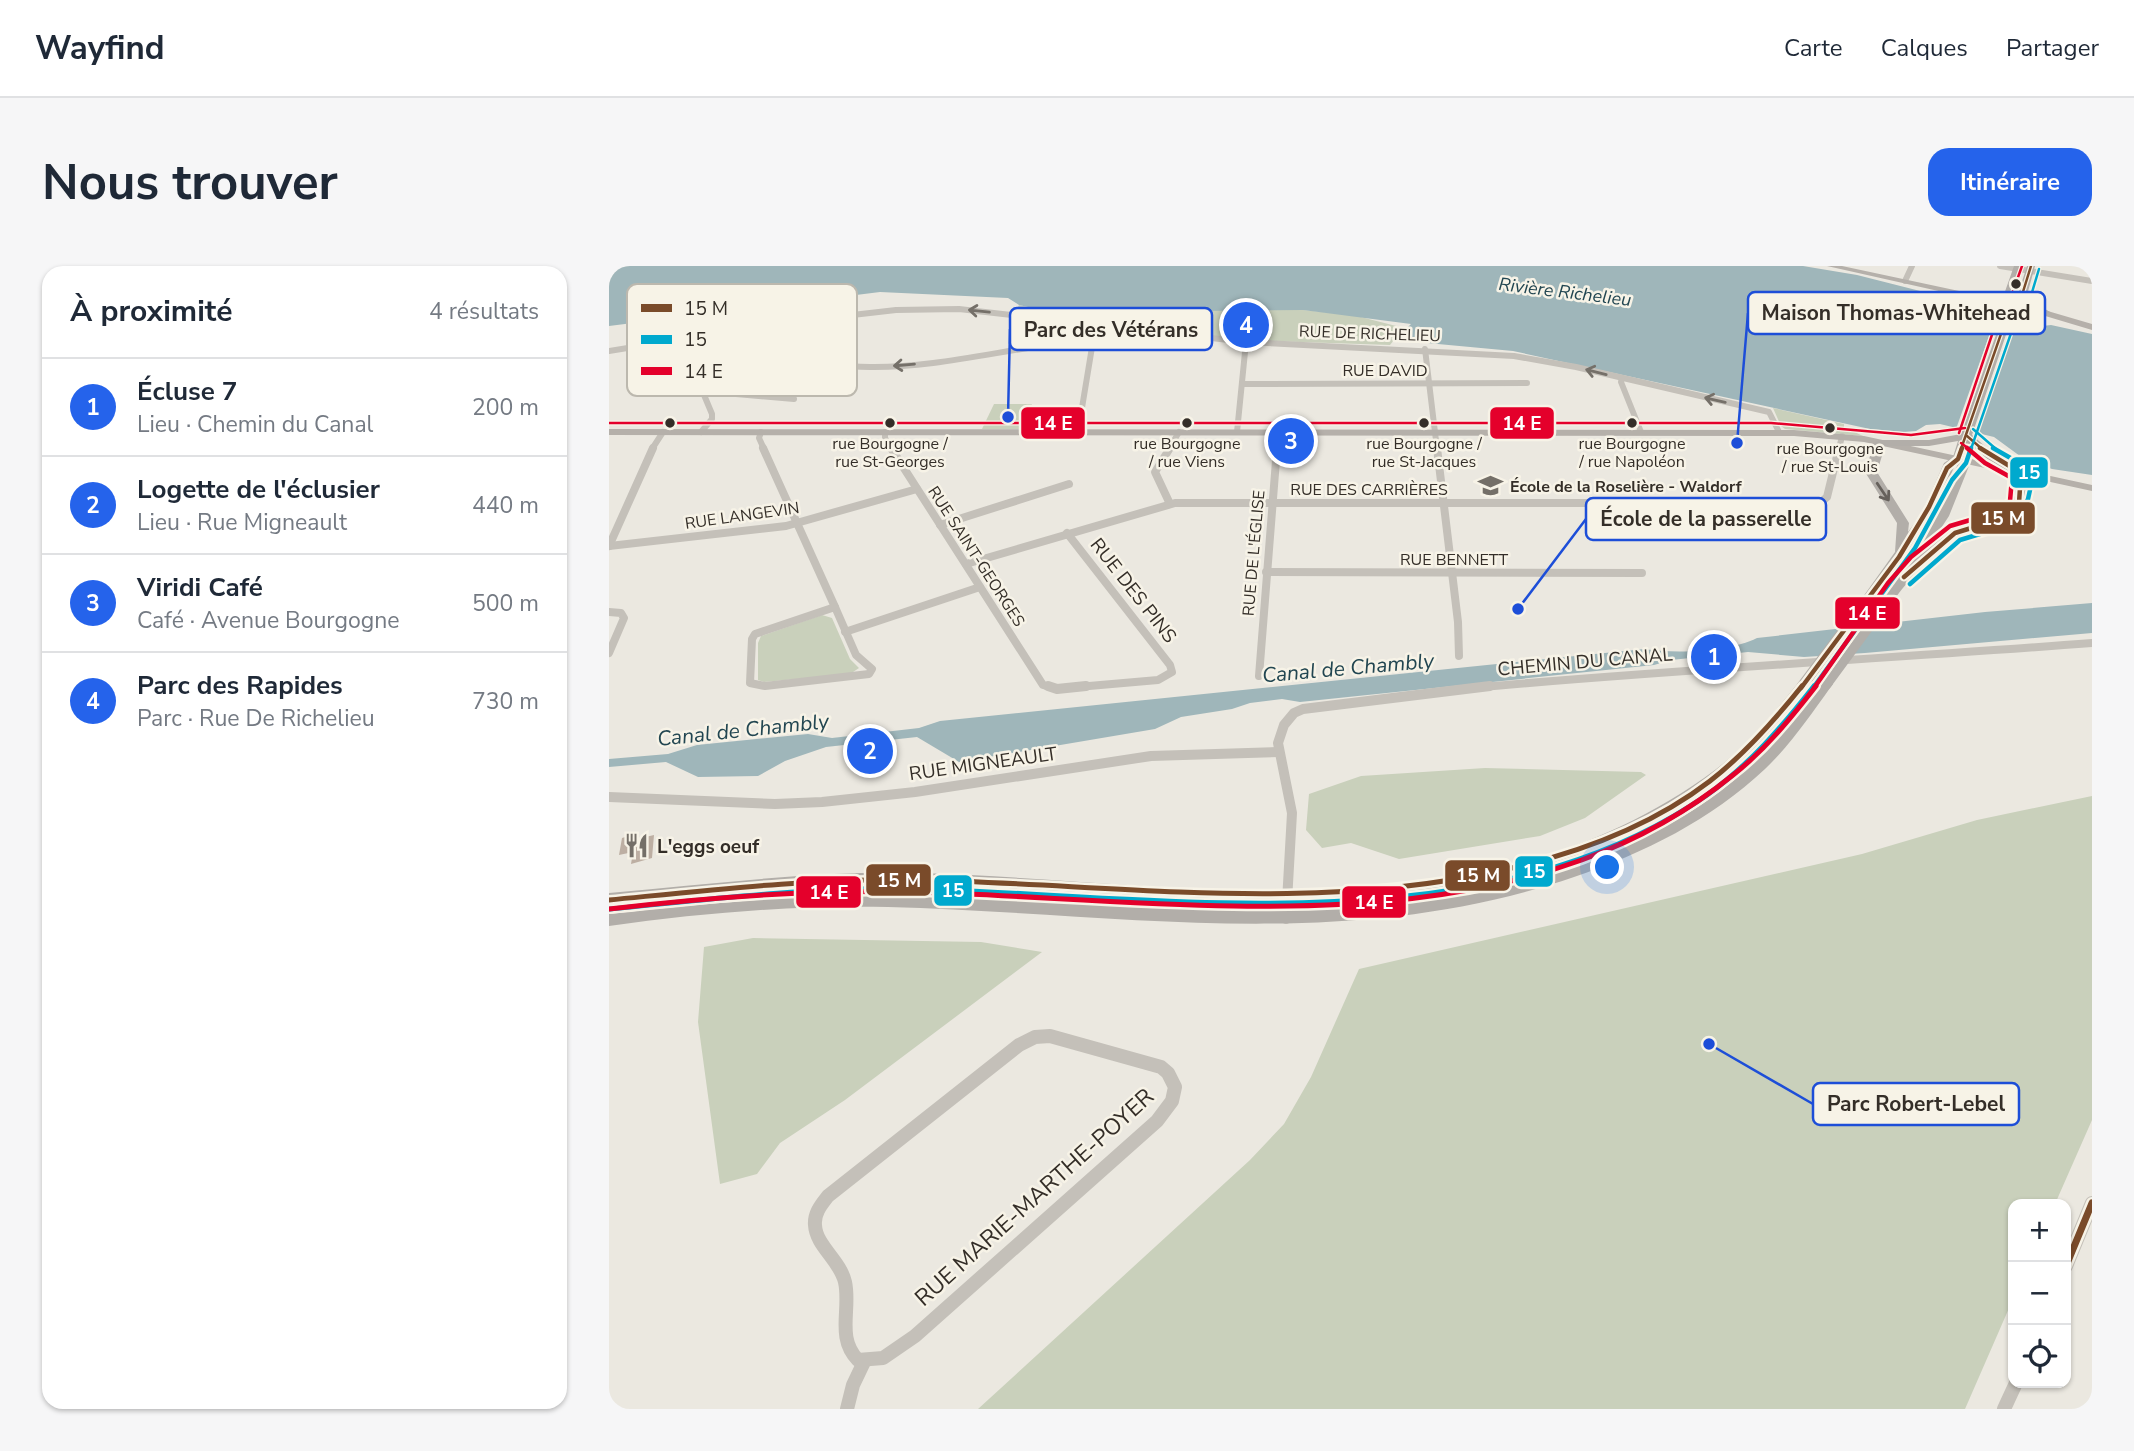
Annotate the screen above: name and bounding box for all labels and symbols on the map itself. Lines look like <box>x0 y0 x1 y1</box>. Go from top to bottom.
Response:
water label: Rivière Richelieu <box>1497 272 1633 312</box>
unlabelled marker <box>2009 277 2023 291</box>
legend <box>627 284 857 396</box>
callout: Maison Thomas-Whitehead <box>1748 292 2045 334</box>
text: 15 M <box>684 296 728 322</box>
pin: 4 <box>1223 299 1269 351</box>
text: Maison Thomas-Whitehead <box>1761 299 2031 327</box>
one-way arrow <box>968 304 991 317</box>
callout: Parc des Vétérans <box>1010 308 1212 350</box>
text: Parc des Vétérans <box>1024 316 1198 344</box>
street label: RUE DE RICHELIEU <box>1299 321 1441 347</box>
text: 15 <box>684 327 707 353</box>
text: 14 E <box>684 359 723 385</box>
one-way arrow <box>893 359 916 372</box>
street label: RUE DAVID <box>1342 360 1428 382</box>
one-way arrow <box>1585 365 1608 378</box>
one-way arrow <box>1704 393 1727 406</box>
line badge: 14 E <box>1020 406 1086 440</box>
line badge: 14 E <box>1489 406 1555 440</box>
text: 14 E <box>1033 411 1073 437</box>
text: 14 E <box>1502 411 1542 437</box>
pin: 3 <box>1268 415 1314 467</box>
unlabelled marker <box>663 416 677 430</box>
marker: rue Bourgogne / rue St-Georges <box>883 416 897 430</box>
marker: rue Bourgogne / rue Viens <box>1180 416 1194 430</box>
marker: rue Bourgogne / rue St-Jacques <box>1417 416 1431 430</box>
marker: rue Bourgogne / rue Napoléon <box>1625 416 1639 430</box>
marker: rue Bourgogne / rue St-Louis <box>1823 421 1837 435</box>
place label: rue Bourgogne / rue St-Georges <box>832 433 948 473</box>
place label: rue Bourgogne / rue Viens <box>1134 433 1240 473</box>
place label: rue Bourgogne / rue St-Jacques <box>1366 433 1482 473</box>
place label: rue Bourgogne / rue Napoléon <box>1578 433 1685 473</box>
place label: rue Bourgogne / rue St-Louis <box>1777 438 1883 478</box>
line badge: 15 <box>2009 456 2049 489</box>
text: 15 <box>2018 460 2040 486</box>
school or university icon: École de la Roselière - Waldorf <box>1476 472 1504 500</box>
place label: École de la Roselière - Waldorf <box>1510 476 1743 498</box>
street label: RUE DES CARRIÈRES <box>1290 479 1448 501</box>
street label: RUE SAINT-GEORGES <box>922 482 1030 631</box>
one-way arrow <box>1876 482 1890 501</box>
street label: RUE DE L'ÉGLISE <box>1238 489 1270 617</box>
street label: RUE LANGEVIN <box>683 497 801 535</box>
callout: École de la passerelle <box>1586 498 1826 540</box>
line badge: 15 M <box>1970 501 2036 535</box>
text: École de la passerelle <box>1600 505 1812 533</box>
text: 15 M <box>1981 506 2025 532</box>
street label: RUE DES PINS <box>1084 533 1182 649</box>
street label: RUE BENNETT <box>1400 549 1508 571</box>
line badge: 14 E <box>1834 596 1901 630</box>
text: 14 E <box>1847 601 1887 627</box>
pin: 1 <box>1691 631 1737 683</box>
street label: CHEMIN DU CANAL <box>1496 641 1674 683</box>
water label: Canal de Chambly <box>1261 646 1436 689</box>
water label: Canal de Chambly <box>656 707 831 753</box>
pin: 2 <box>847 725 893 777</box>
street label: RUE MIGNEAULT <box>907 741 1059 787</box>
restaurant icon: L'eggs oeuf <box>623 832 651 860</box>
place label: L'eggs oeuf <box>657 834 760 860</box>
your location <box>1590 850 1624 884</box>
line badge: 15 <box>1514 855 1554 888</box>
line badge: 15 M <box>1444 859 1511 892</box>
text: 15 <box>1523 859 1545 885</box>
line badge: 15 M <box>865 863 932 897</box>
text: 15 M <box>1456 863 1500 889</box>
text: 15 M <box>877 868 921 894</box>
line badge: 15 <box>933 874 973 907</box>
line badge: 14 E <box>795 875 862 909</box>
text: 15 <box>942 878 964 904</box>
text: 14 E <box>809 880 849 906</box>
line badge: 14 E <box>1341 885 1407 919</box>
text: 14 E <box>1354 890 1394 916</box>
street label: RUE MARIE-MARTHE-POYER <box>908 1081 1161 1313</box>
callout: Parc Robert-Lebel <box>1813 1083 2019 1125</box>
text: Parc Robert-Lebel <box>1827 1090 2005 1118</box>

